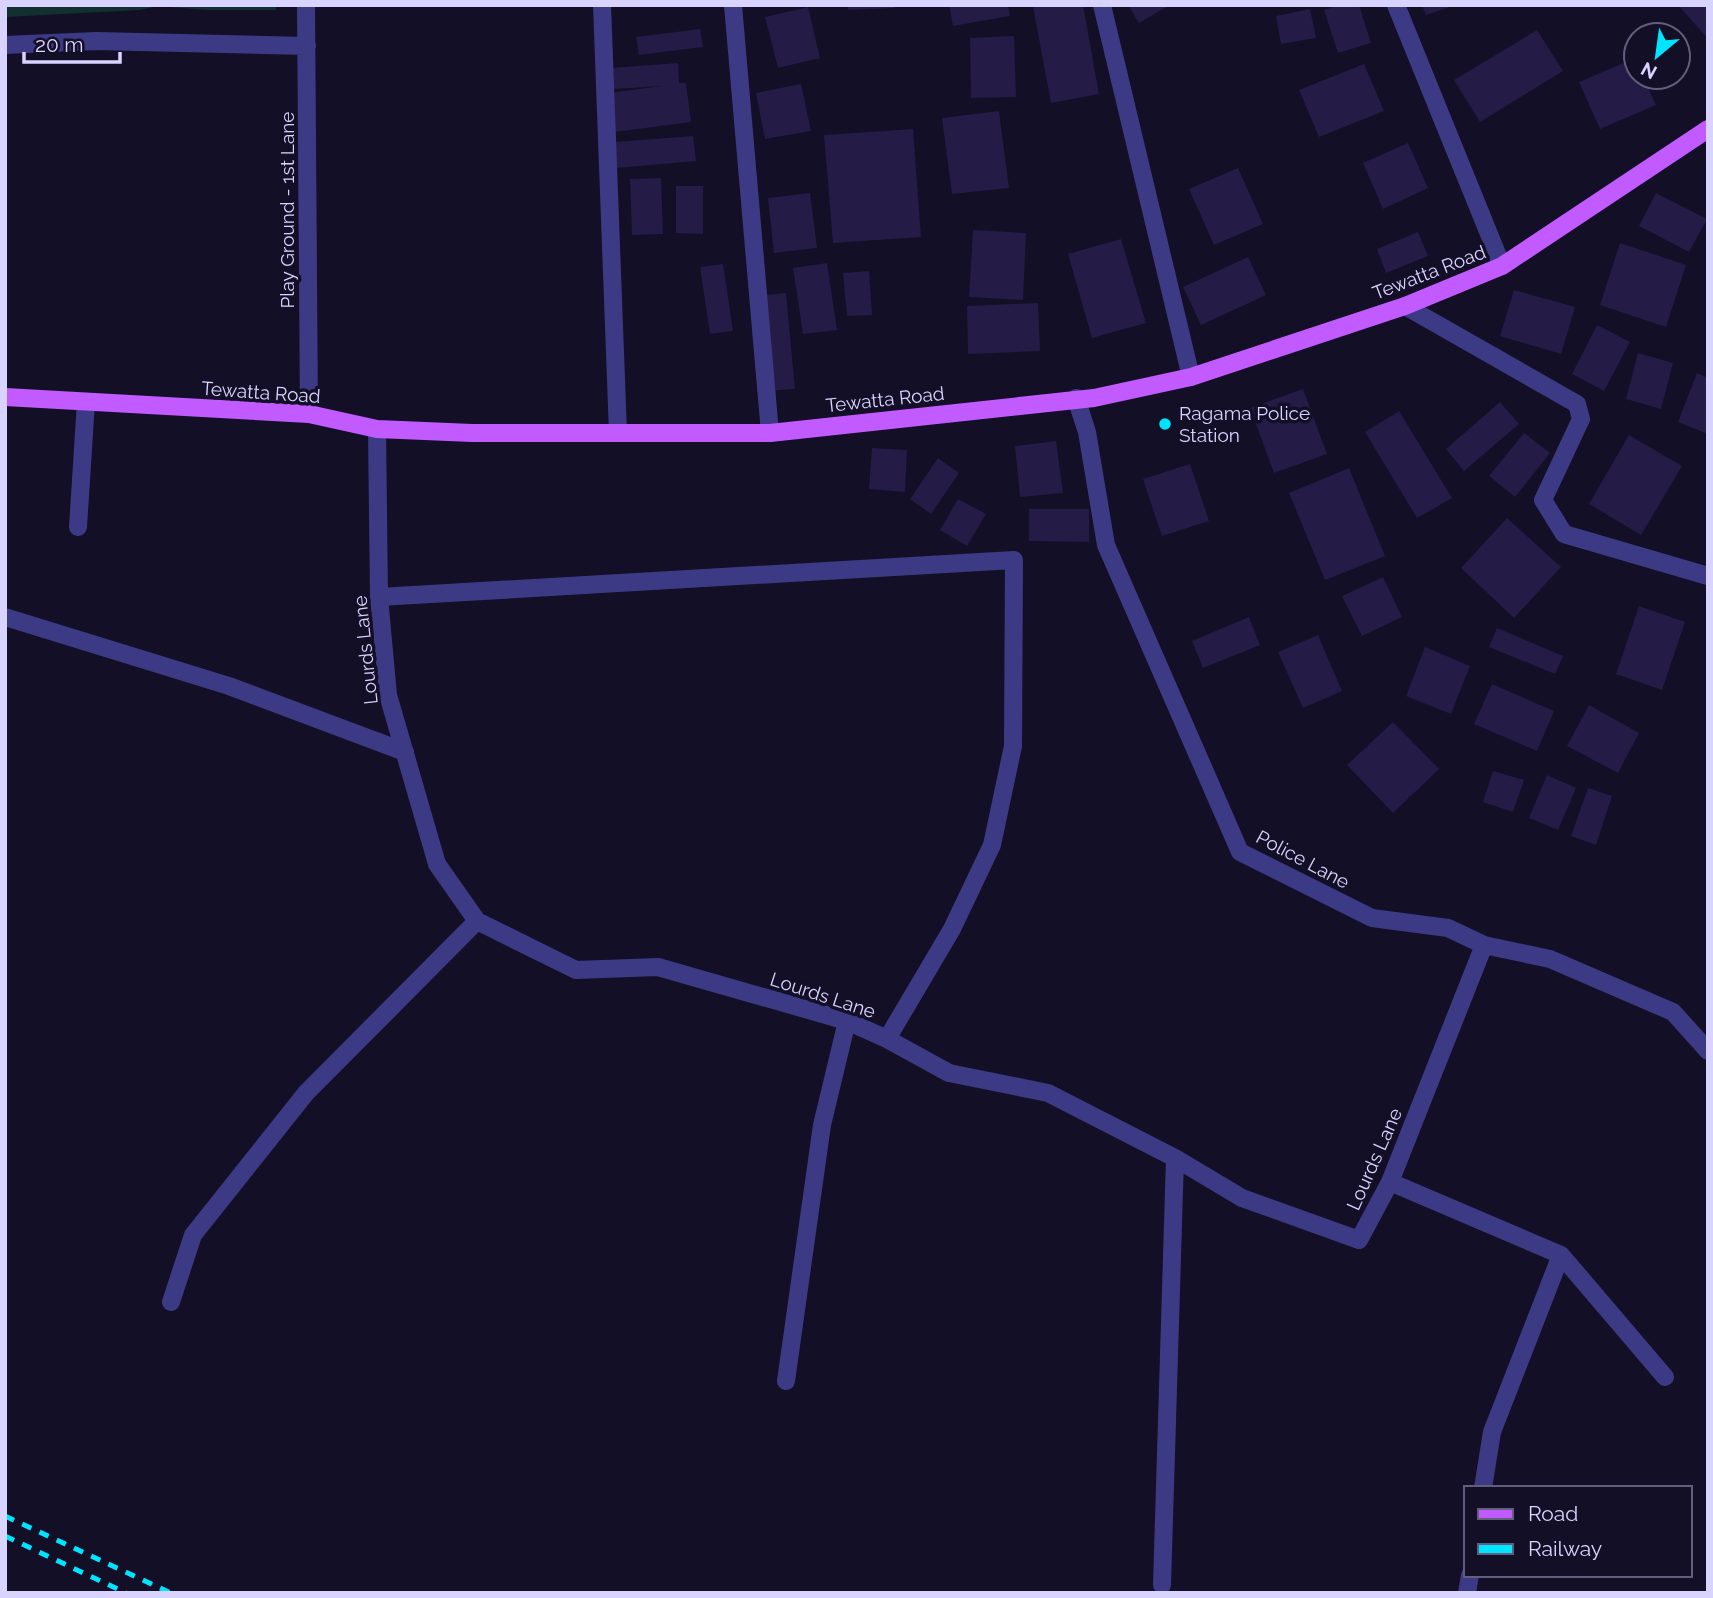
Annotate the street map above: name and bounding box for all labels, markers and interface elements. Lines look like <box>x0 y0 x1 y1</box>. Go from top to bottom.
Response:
scale bar <box>24 21 121 65</box>
north arrow <box>1622 21 1692 91</box>
text: 20 m <box>35 32 83 57</box>
text: N <box>1637 58 1660 84</box>
street label: Play Ground - 1st Lane <box>276 111 298 309</box>
street label: Tewatta Road <box>1369 240 1489 304</box>
street label: Tewatta Road <box>201 377 321 407</box>
street label: Tewatta Road <box>825 382 945 416</box>
place label: Ragama Police Station <box>1179 402 1310 446</box>
marker: Ragama Police Station <box>1157 416 1173 432</box>
street label: Lourds Lane <box>348 594 382 706</box>
street label: Police Lane <box>1253 825 1353 893</box>
street label: Lourds Lane <box>768 968 878 1022</box>
street label: Lourds Lane <box>1342 1105 1406 1213</box>
legend <box>1464 1486 1692 1577</box>
text: Road <box>1528 1501 1578 1526</box>
text: Railway <box>1528 1536 1602 1561</box>

